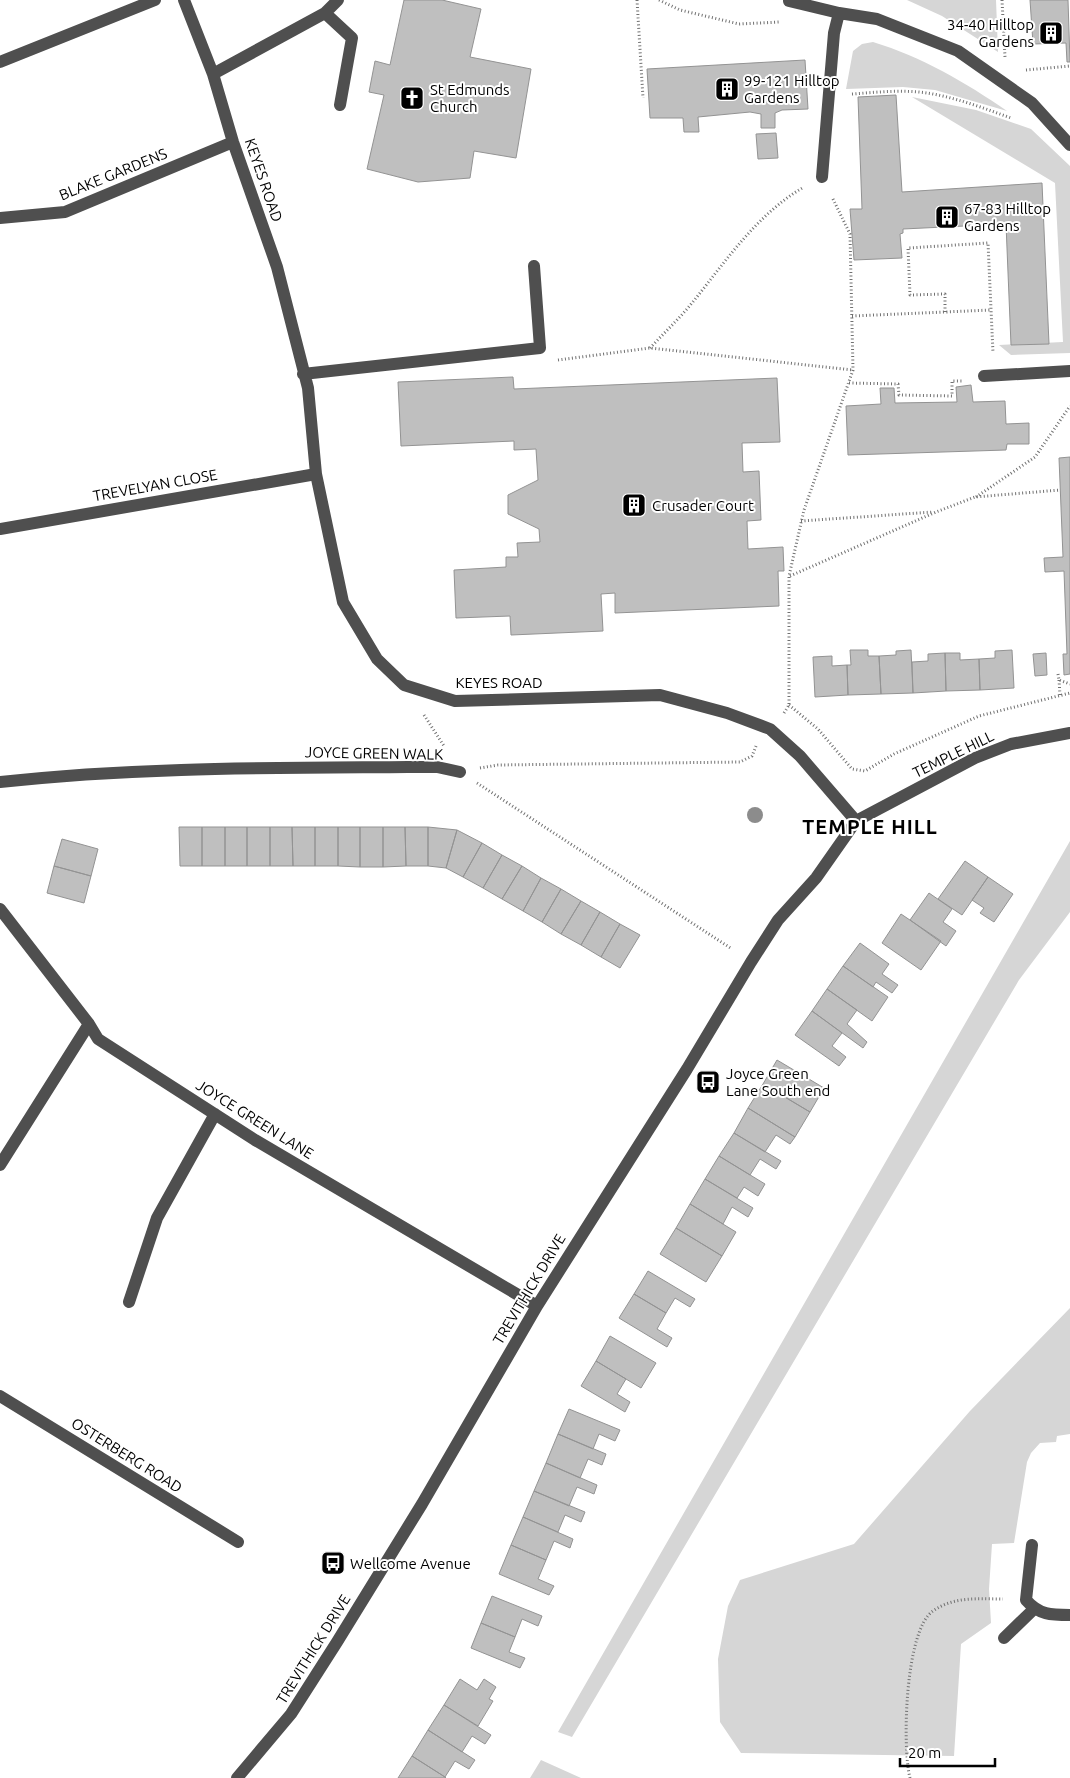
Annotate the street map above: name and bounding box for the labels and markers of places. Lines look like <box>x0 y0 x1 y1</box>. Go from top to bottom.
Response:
place label: 34-40 Hilltop Gardens <box>947 16 1034 50</box>
building icon: 34-40 Hilltop Gardens <box>1038 20 1064 46</box>
place label: 99-121 Hilltop Gardens <box>744 72 839 106</box>
building icon: 99-121 Hilltop Gardens <box>714 76 740 102</box>
place label: St Edmunds Church <box>430 81 510 115</box>
church icon: St Edmunds Church <box>399 85 425 111</box>
place label: 67-83 Hilltop Gardens <box>964 200 1051 234</box>
building icon: 67-83 Hilltop Gardens <box>934 204 960 230</box>
building icon: Crusader Court <box>621 492 647 518</box>
place label: Crusader Court <box>652 497 754 514</box>
place label: Joyce Green Lane South end <box>726 1065 830 1099</box>
bus stop icon: Joyce Green Lane South end <box>695 1069 721 1095</box>
bus stop icon: Wellcome Avenue <box>320 1550 346 1576</box>
place label: Wellcome Avenue <box>350 1555 471 1572</box>

